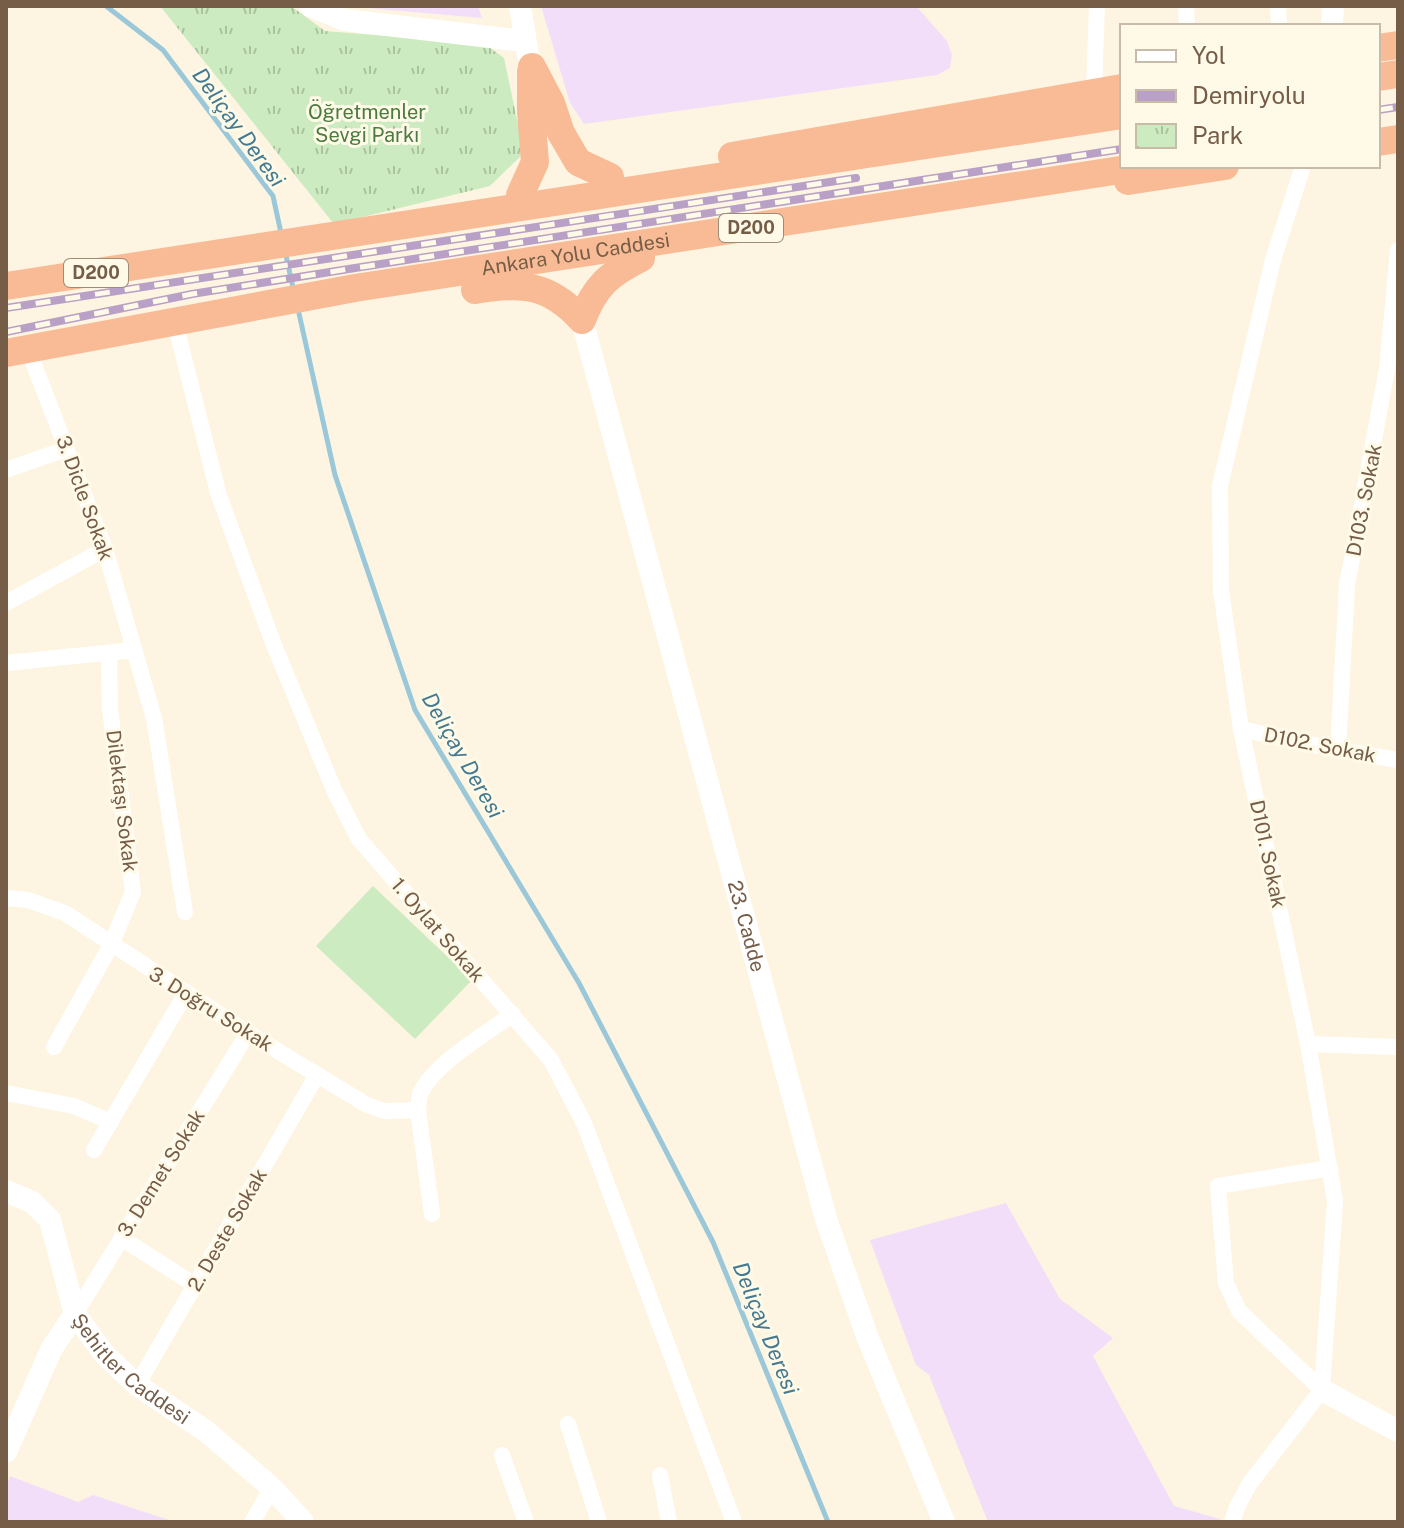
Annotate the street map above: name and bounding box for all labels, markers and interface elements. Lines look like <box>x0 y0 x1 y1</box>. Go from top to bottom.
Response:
legend <box>1120 24 1380 168</box>
text: Yol <box>1192 41 1226 69</box>
water label: Deliçay Deresi <box>187 62 291 192</box>
text: Demiryolu <box>1192 81 1306 109</box>
park label: Öğretmenler Sevgi Parkı <box>308 99 426 147</box>
text: Park <box>1192 121 1243 149</box>
road number: D200 <box>719 214 783 242</box>
street label: Ankara Yolu Caddesi <box>479 228 671 280</box>
road number: D200 <box>64 259 128 287</box>
street label: 3. Dicle Sokak <box>51 432 119 564</box>
street label: D103. Sokak <box>1341 442 1387 558</box>
water label: Deliçay Deresi <box>417 688 510 823</box>
street label: D102. Sokak <box>1262 722 1378 768</box>
street label: Dilektaşı Sokak <box>101 728 143 874</box>
street label: D101. Sokak <box>1245 798 1291 910</box>
street label: 1. Oylat Sokak <box>386 873 490 987</box>
street label: 23. Cadde <box>723 878 770 974</box>
street label: 3. Doğru Sokak <box>145 961 277 1057</box>
street label: 3. Demet Sokak <box>112 1105 210 1241</box>
street label: 2. Deste Sokak <box>182 1164 272 1296</box>
water label: Deliçay Deresi <box>728 1258 805 1399</box>
street label: Şehitler Caddesi <box>67 1309 194 1429</box>

